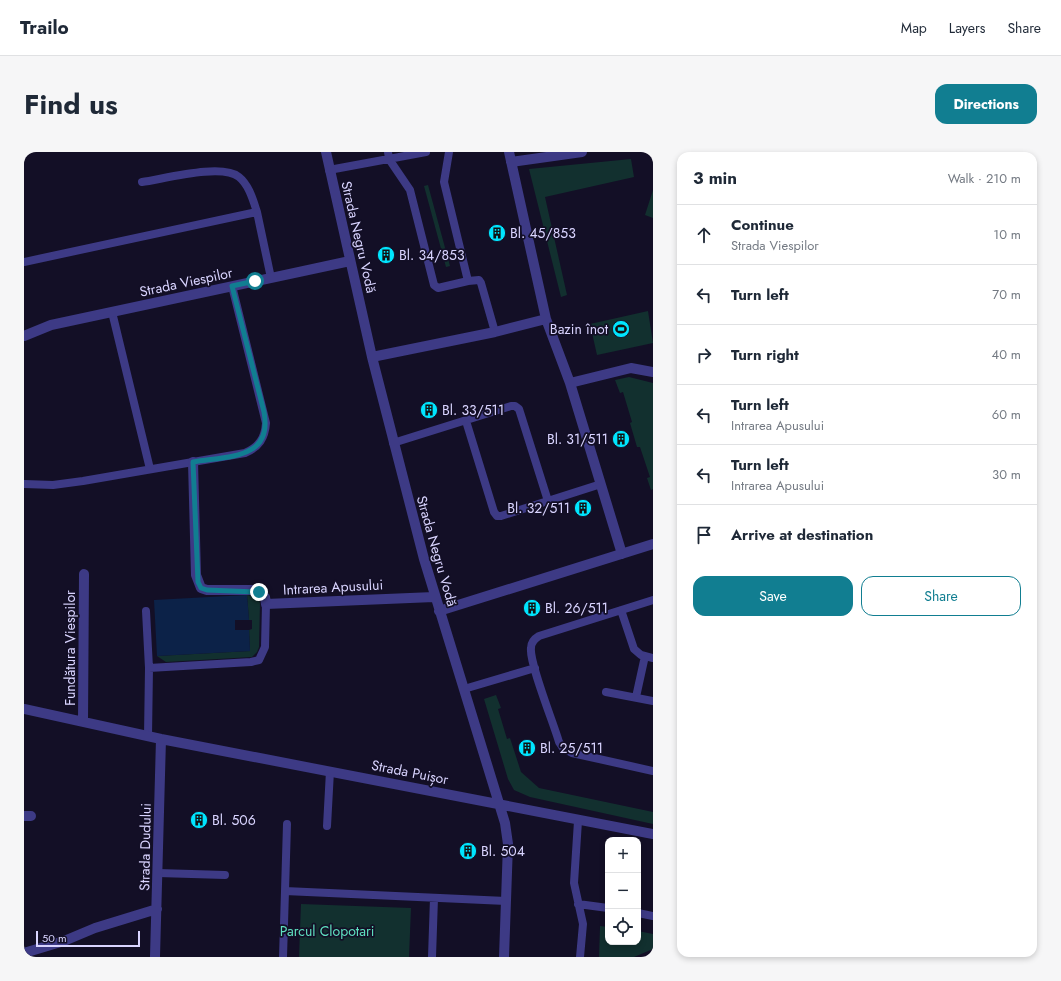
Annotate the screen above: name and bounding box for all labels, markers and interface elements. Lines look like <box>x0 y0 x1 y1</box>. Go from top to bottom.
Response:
text: Trailo <box>20 14 69 41</box>
text: Map <box>901 18 927 38</box>
text: Layers <box>949 18 985 38</box>
text: Share <box>1007 18 1041 38</box>
text: Find us <box>24 84 118 125</box>
button: Directions <box>935 84 1037 124</box>
text: 3 min <box>693 166 737 190</box>
text: Walk · 210 m <box>948 169 1021 188</box>
street label: Strada Negru Vodă <box>336 179 382 295</box>
text: Continue <box>731 214 794 236</box>
building icon: Bl. 45/853 <box>487 223 507 243</box>
place label: Bl. 45/853 <box>510 223 576 243</box>
icon: ahead <box>693 224 715 246</box>
text: 10 m <box>993 225 1021 244</box>
text: Strada Viespilor <box>731 236 819 255</box>
building icon: Bl. 34/853 <box>376 245 396 265</box>
place label: Bl. 34/853 <box>399 245 465 265</box>
street label: Strada Viespilor <box>138 262 234 302</box>
route start <box>246 272 264 290</box>
icon: left <box>693 284 715 306</box>
text: Turn left <box>731 284 789 306</box>
text: 70 m <box>992 285 1021 304</box>
place label: Bazin înot <box>550 319 609 339</box>
sports icon: Bazin înot <box>611 319 631 339</box>
icon: right <box>693 344 715 366</box>
text: Turn right <box>731 344 799 366</box>
text: 40 m <box>992 345 1021 364</box>
text: Turn left <box>731 394 789 416</box>
building icon: Bl. 33/511 <box>419 400 439 420</box>
place label: Bl. 33/511 <box>442 400 504 420</box>
icon: left <box>693 404 715 426</box>
text: 60 m <box>992 405 1021 424</box>
text: Intrarea Apusului <box>731 416 824 435</box>
place label: Bl. 31/511 <box>547 429 608 449</box>
building icon: Bl. 31/511 <box>611 429 631 449</box>
text: Turn left <box>731 454 789 476</box>
icon: left <box>693 464 715 486</box>
text: 30 m <box>992 465 1021 484</box>
text: Intrarea Apusului <box>731 476 824 495</box>
street label: Strada Negru Vodă <box>412 493 462 609</box>
place label: Bl. 32/511 <box>507 498 570 518</box>
building icon: Bl. 32/511 <box>573 498 593 518</box>
icon: arrive <box>693 524 715 546</box>
text: Arrive at destination <box>731 524 873 546</box>
street label: Intrarea Apusului <box>282 574 384 600</box>
button: Save <box>693 576 853 616</box>
button: Share <box>861 576 1021 616</box>
route end <box>250 583 268 601</box>
street label: Fundătura Viespilor <box>60 590 80 706</box>
building icon: Bl. 26/511 <box>522 598 542 618</box>
place label: Bl. 26/511 <box>545 598 608 618</box>
building icon: Bl. 25/511 <box>517 738 537 758</box>
place label: Bl. 25/511 <box>540 738 603 758</box>
street label: Strada Puișor <box>370 755 450 790</box>
street label: Strada Dudului <box>134 803 156 891</box>
building icon: Bl. 506 <box>189 810 209 830</box>
place label: Bl. 506 <box>212 810 256 830</box>
map controls <box>605 837 641 945</box>
button: + <box>605 837 641 873</box>
building icon: Bl. 504 <box>458 841 478 861</box>
place label: Bl. 504 <box>481 841 525 861</box>
button: − <box>605 873 641 909</box>
button: locate <box>605 909 641 945</box>
park label: Parcul Clopotari <box>280 921 374 941</box>
scale bar <box>36 929 140 948</box>
text: 50 m <box>42 930 67 946</box>

